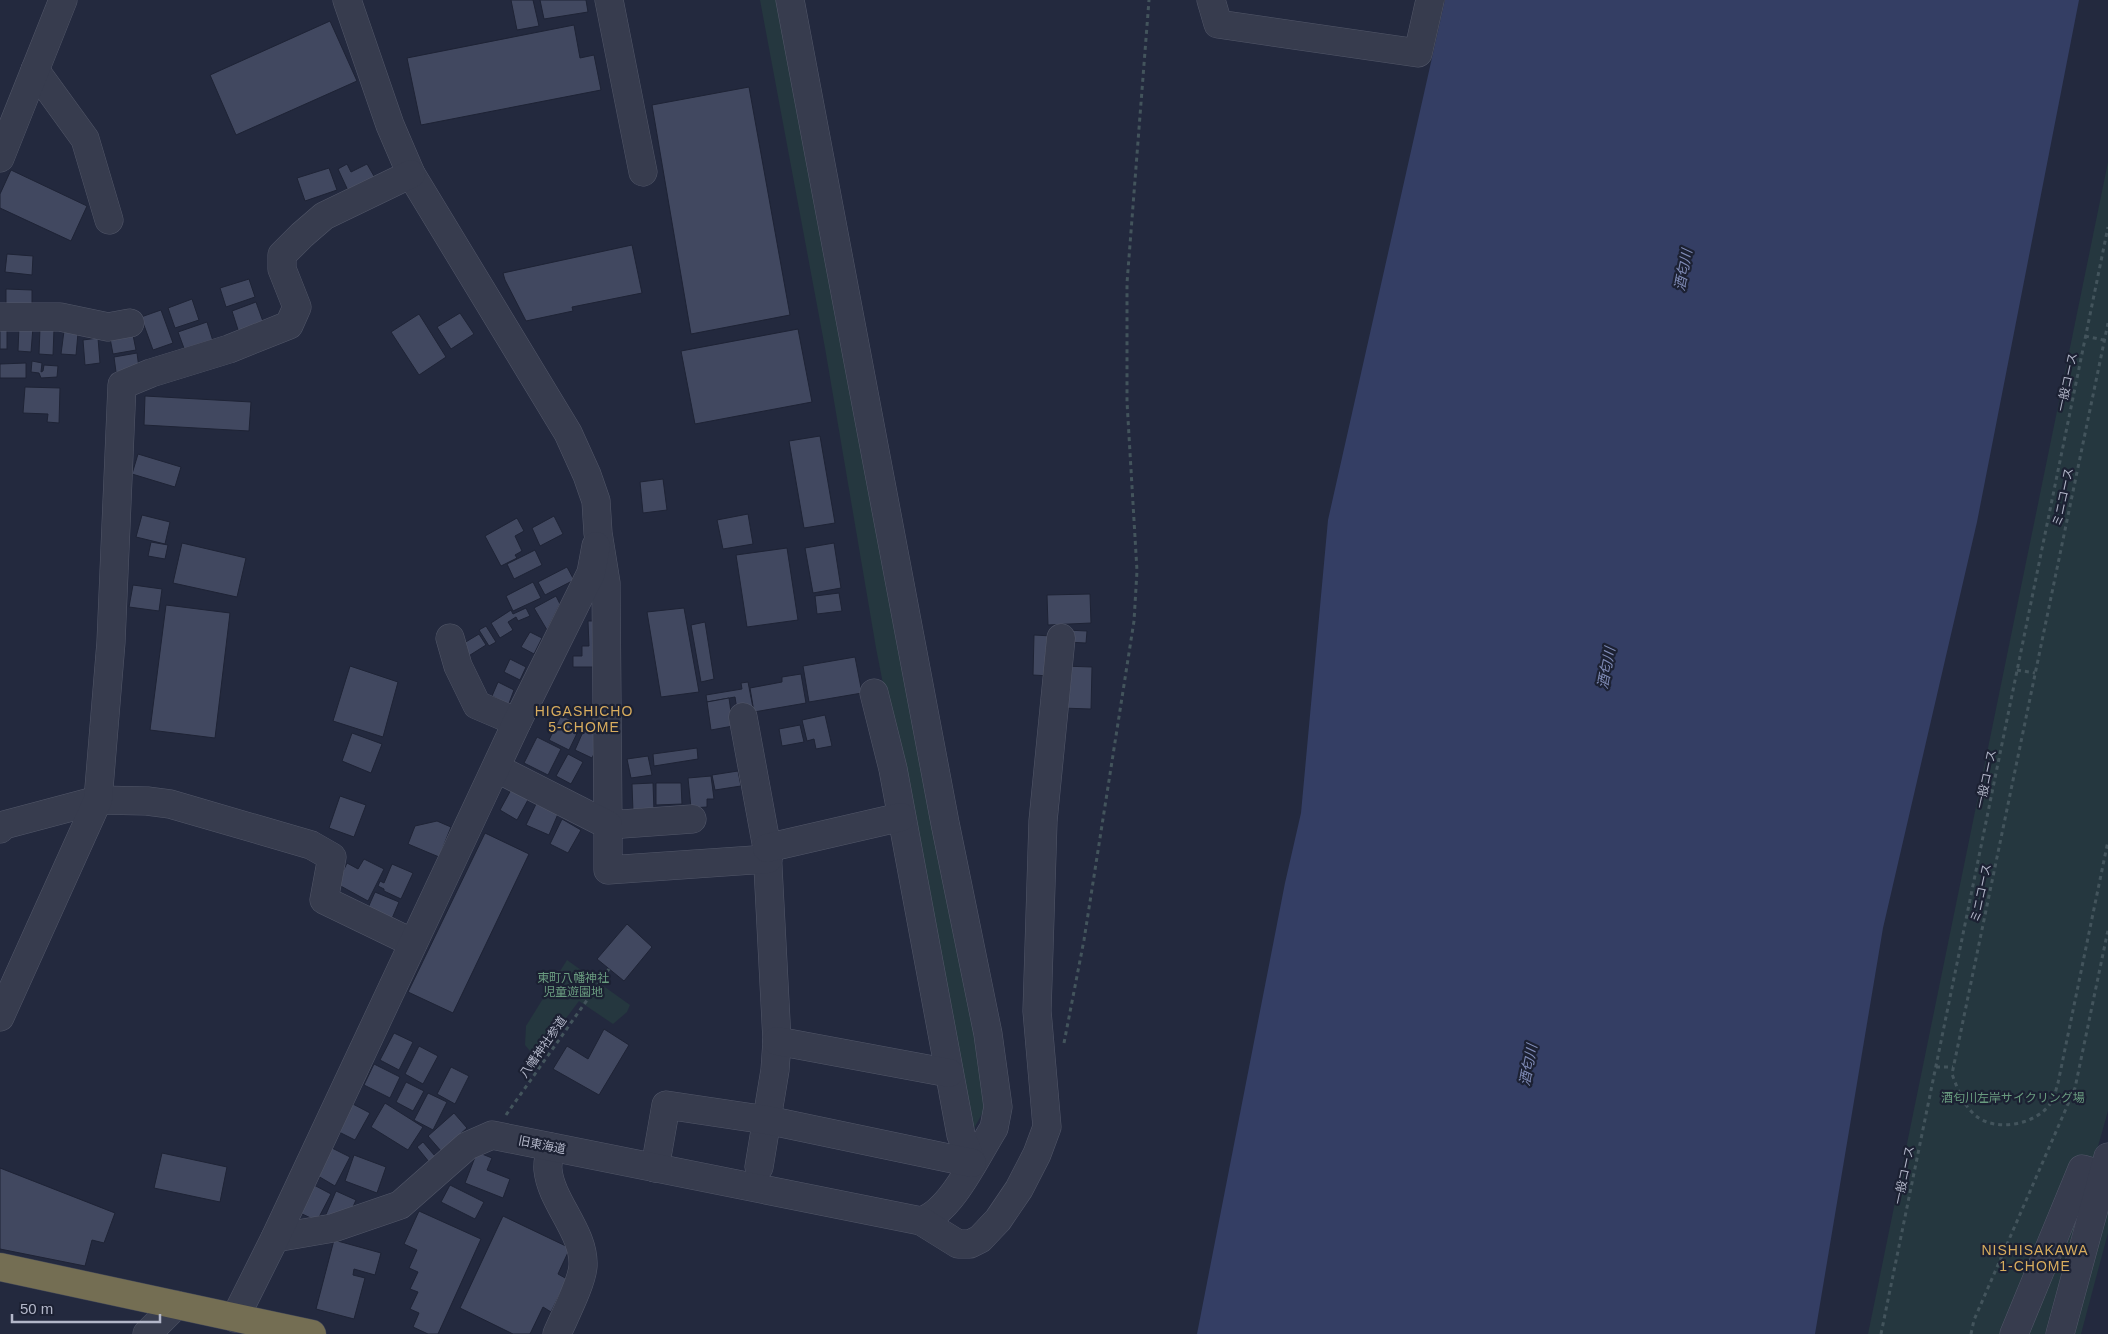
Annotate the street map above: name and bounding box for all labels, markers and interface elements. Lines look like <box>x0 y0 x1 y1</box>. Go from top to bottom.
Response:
water label: 酒匂川 <box>1671 246 1695 292</box>
street label: 一般コース <box>2054 351 2080 413</box>
street label: ミニコース <box>2050 466 2076 528</box>
water label: 酒匂川 <box>1594 644 1618 690</box>
district label: HIGASHICHO 5-CHOME <box>535 703 633 735</box>
street label: 一般コース <box>1973 748 1999 810</box>
street label: ミニコース <box>1968 862 1994 924</box>
park label: 東町八幡神社 児童遊園地 <box>537 971 609 999</box>
street label: 八幡神社参道 <box>517 1013 569 1081</box>
water label: 酒匂川 <box>1516 1041 1540 1087</box>
park label: 酒匂川左岸サイクリング場 <box>1941 1091 2085 1105</box>
street label: 旧東海道 <box>517 1134 567 1156</box>
street label: 一般コース <box>1891 1144 1917 1206</box>
district label: NISHISAKAWA 1-CHOME <box>1981 1242 2089 1274</box>
scale bar <box>12 1292 160 1324</box>
text: 50 m <box>20 1300 53 1317</box>

